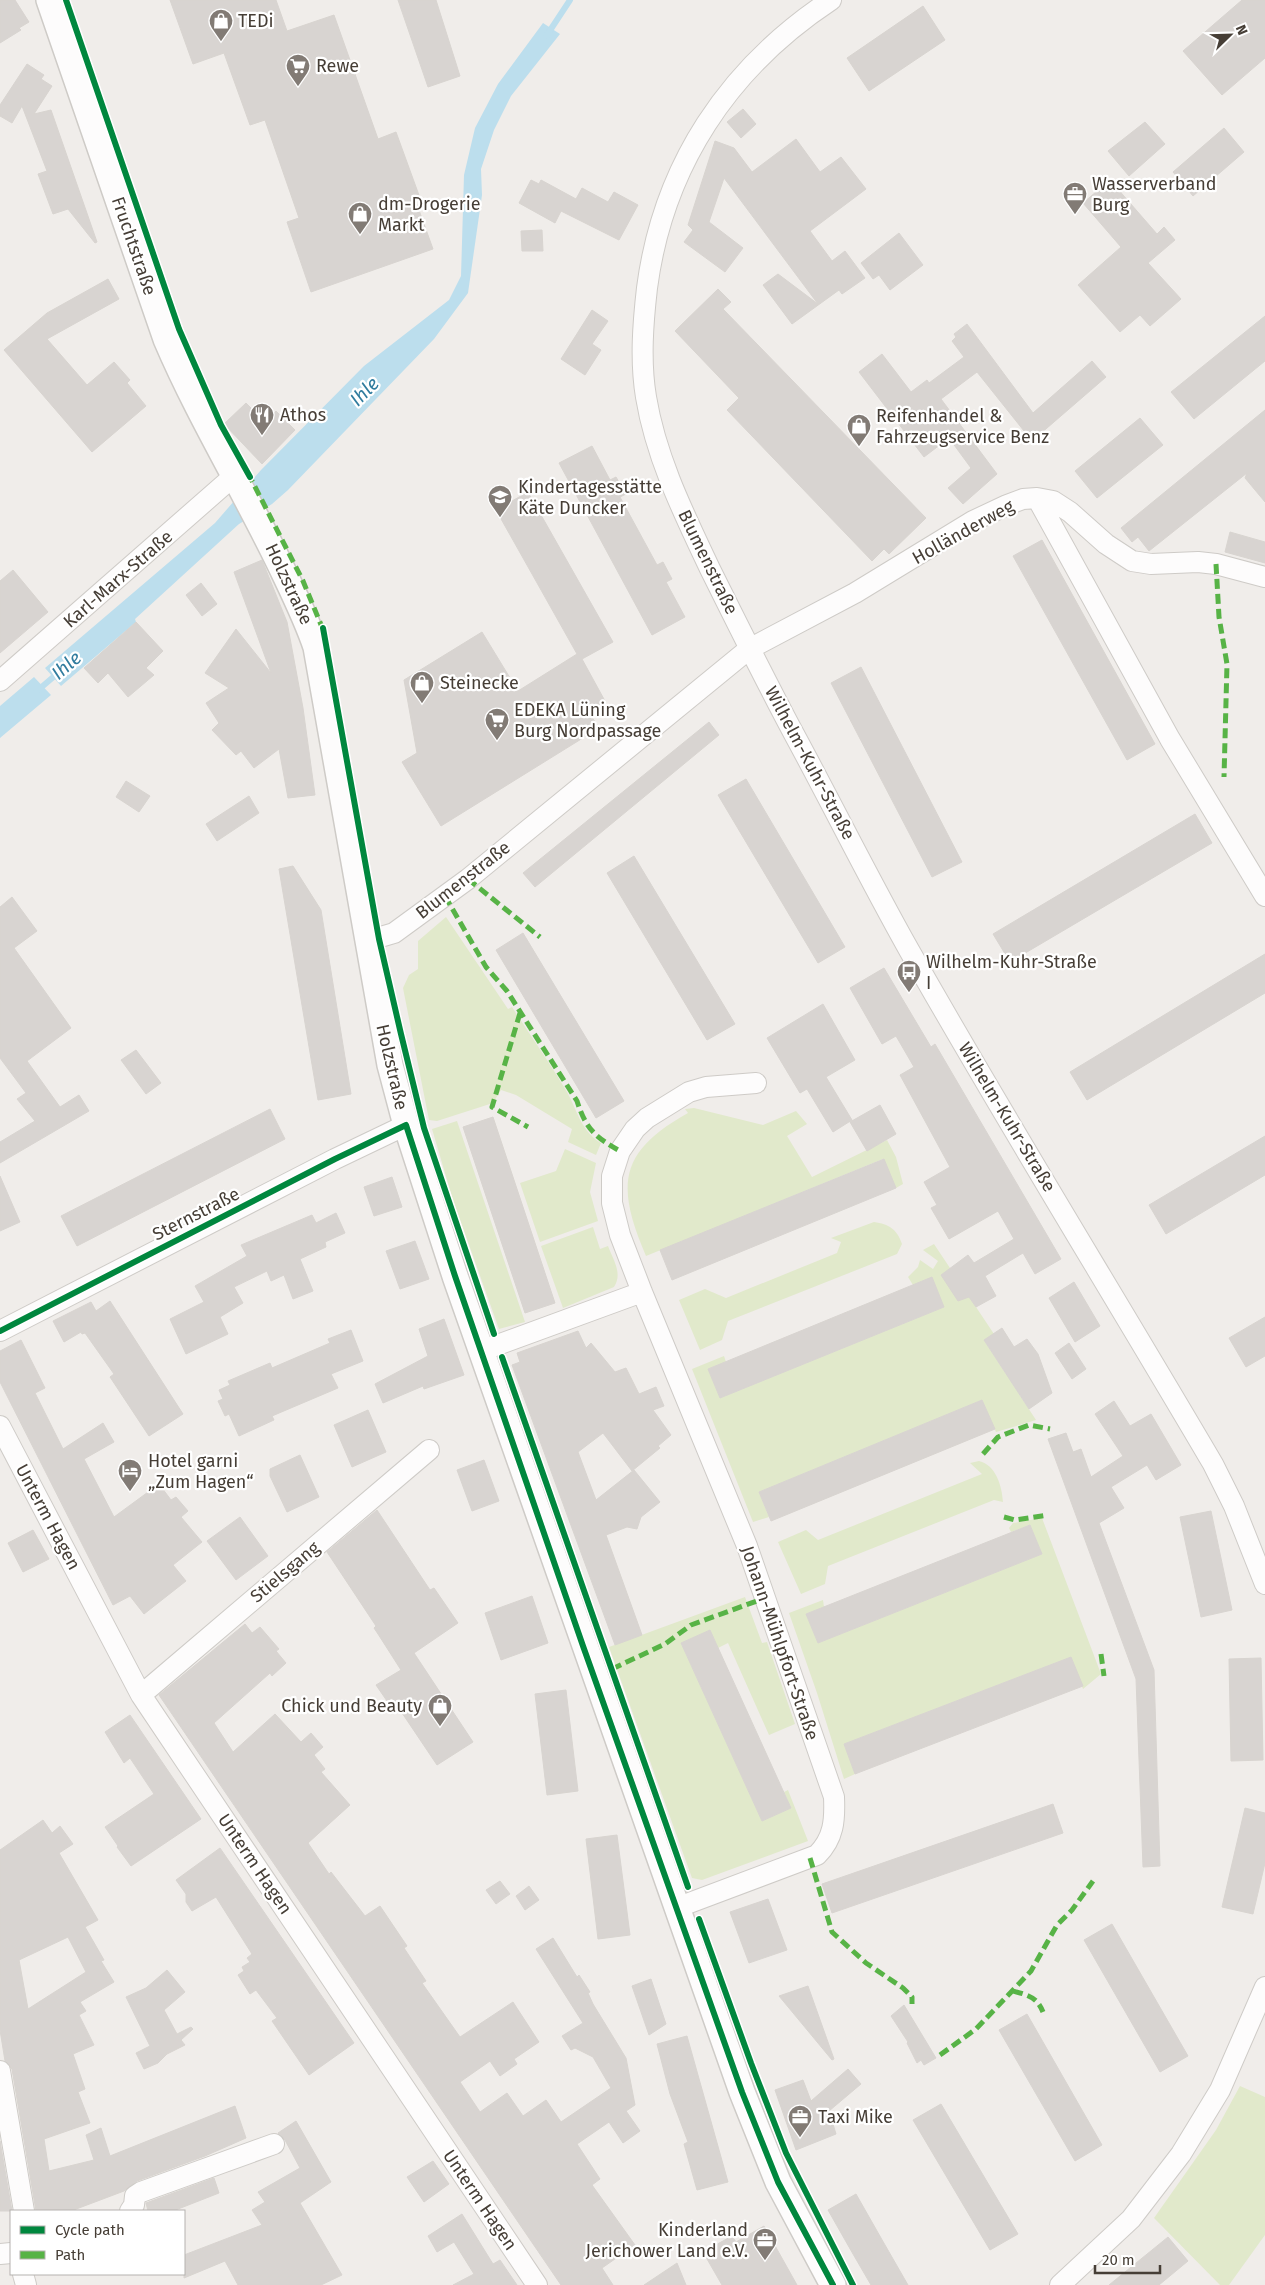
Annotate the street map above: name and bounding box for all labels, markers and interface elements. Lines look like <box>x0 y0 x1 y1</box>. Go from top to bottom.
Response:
shop icon: TEDi <box>208 8 234 42</box>
place label: TEDi <box>238 10 274 32</box>
north arrow <box>1205 10 1255 60</box>
text: N <box>1232 23 1251 38</box>
supermarket icon: Rewe <box>285 53 311 87</box>
place label: Rewe <box>316 55 359 77</box>
place label: Wasserverband Burg <box>1092 173 1217 216</box>
office icon: Wasserverband Burg <box>1062 181 1088 215</box>
place label: dm-Drogerie Markt <box>378 193 481 236</box>
street label: Fruchtstraße <box>107 194 161 298</box>
shop icon: dm-Drogerie Markt <box>347 201 373 235</box>
water label: Ihle <box>345 372 384 411</box>
restaurant icon: Athos <box>249 402 275 436</box>
place label: Athos <box>280 404 326 426</box>
place label: Reifenhandel & Fahrzeugservice Benz <box>876 405 1049 448</box>
shop icon: Reifenhandel & Fahrzeugservice Benz <box>846 413 872 447</box>
place label: Kindertagesstätte Käte Duncker <box>518 476 662 519</box>
school or university icon: Kindertagesstätte Käte Duncker <box>487 484 513 518</box>
street label: Holländerweg <box>908 495 1018 569</box>
street label: Blumenstraße <box>673 506 743 618</box>
street label: Karl-Marx-Straße <box>59 525 177 633</box>
street label: Holzstraße <box>261 540 317 628</box>
water label: Ihle <box>47 646 86 684</box>
shop icon: Steinecke <box>409 670 435 704</box>
place label: Steinecke <box>440 672 519 694</box>
street label: Wilhelm-Kuhr-Straße <box>760 682 860 844</box>
place label: EDEKA Lüning Burg Nordpassage <box>514 699 661 742</box>
supermarket icon: EDEKA Lüning Burg Nordpassage <box>484 707 510 741</box>
street label: Blumenstraße <box>411 836 515 924</box>
place label: Wilhelm-Kuhr-Straße I <box>926 951 1097 994</box>
bus stop icon: Wilhelm-Kuhr-Straße I <box>896 959 922 993</box>
street label: Holzstraße <box>371 1022 413 1112</box>
street label: Wilhelm-Kuhr-Straße <box>954 1038 1060 1196</box>
street label: Sternstraße <box>149 1183 243 1245</box>
place label: Hotel garni „Zum Hagen“ <box>148 1450 254 1493</box>
hotel icon: Hotel garni „Zum Hagen“ <box>117 1458 143 1492</box>
street label: Unterm Hagen <box>11 1460 85 1574</box>
street label: Stielsgang <box>246 1536 325 1607</box>
street label: Johann-Mühlpfort-Straße <box>736 1543 824 1743</box>
shop icon: Chick und Beauty <box>427 1693 453 1727</box>
place label: Chick und Beauty <box>281 1695 422 1717</box>
street label: Unterm Hagen <box>213 1809 297 1919</box>
office icon: Taxi Mike <box>787 2104 813 2138</box>
place label: Taxi Mike <box>818 2106 893 2128</box>
street label: Unterm Hagen <box>438 2145 522 2255</box>
legend <box>10 2210 185 2275</box>
place label: Kinderland Jerichower Land e.V. <box>585 2219 748 2262</box>
text: Cycle path <box>55 2221 125 2239</box>
office icon: Kinderland Jerichower Land e.V. <box>752 2227 778 2261</box>
scale bar <box>1095 2242 1160 2274</box>
text: Path <box>55 2246 85 2264</box>
text: 20 m <box>1102 2251 1135 2269</box>

